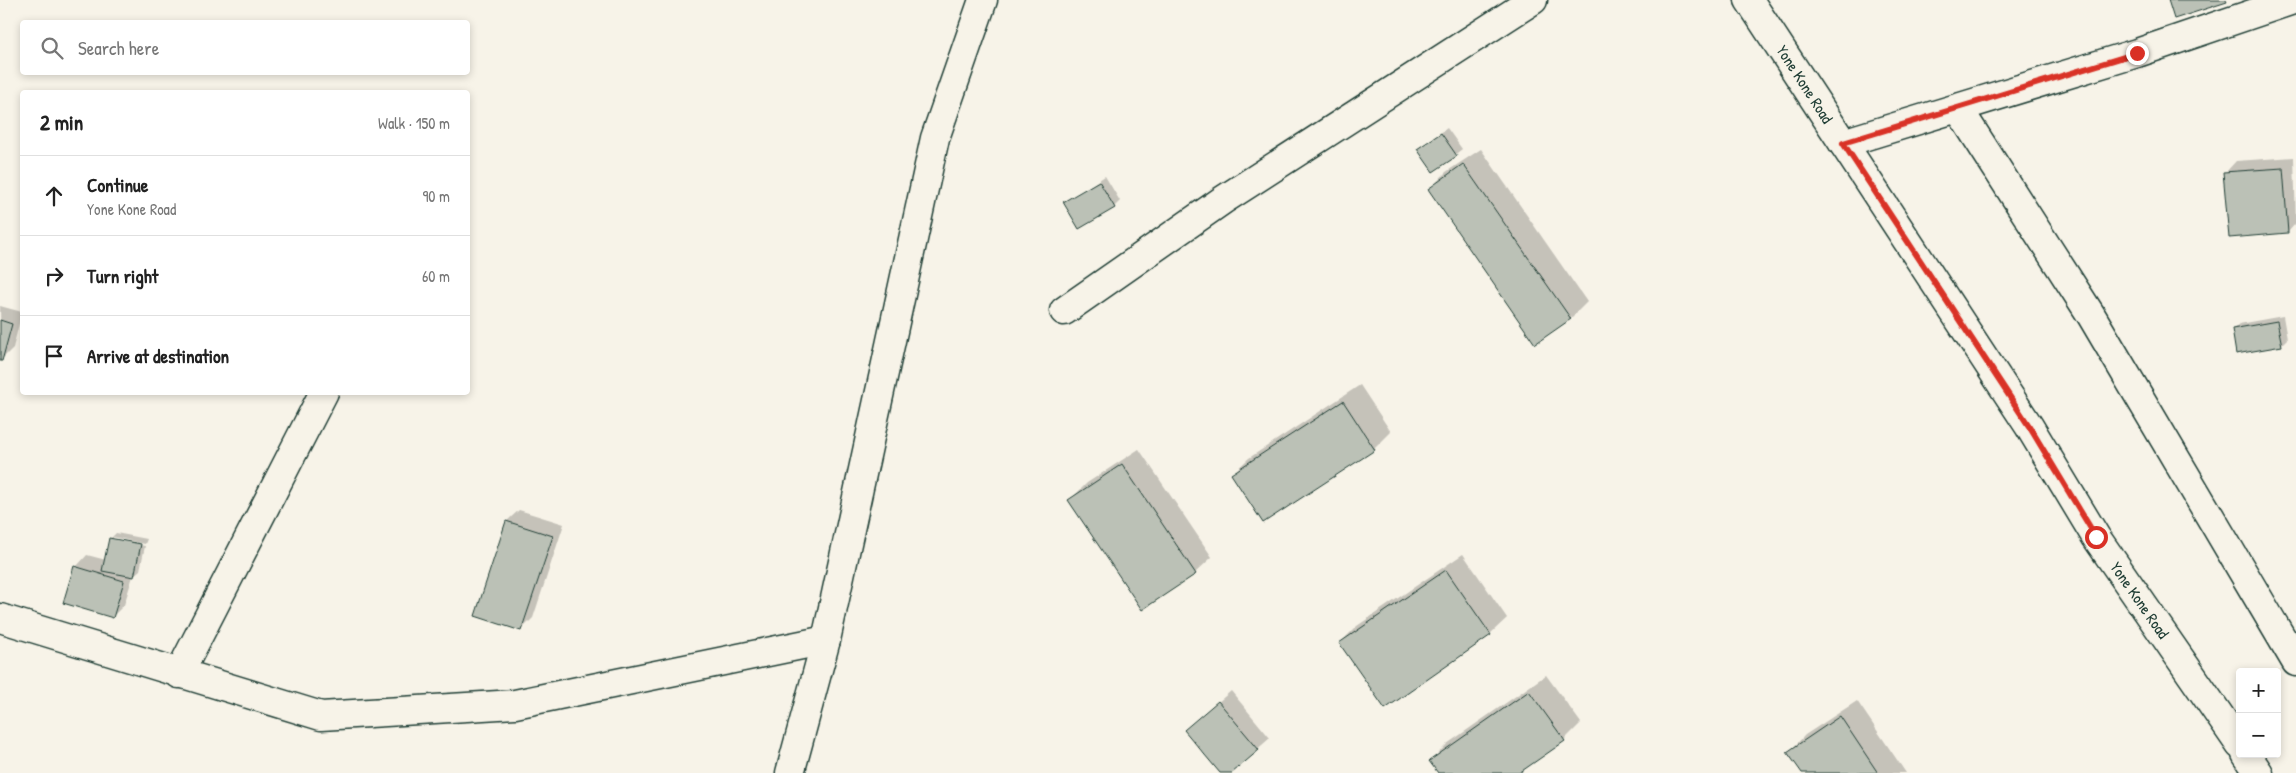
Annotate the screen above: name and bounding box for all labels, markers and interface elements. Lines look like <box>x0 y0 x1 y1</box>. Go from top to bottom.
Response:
search box <box>20 20 470 75</box>
icon: search <box>38 34 66 62</box>
text: Search here <box>78 35 159 61</box>
street label: Yone Kone Road <box>1772 41 1838 127</box>
route end <box>2126 42 2149 65</box>
text: 2 min <box>40 108 83 137</box>
text: Walk · 150 m <box>378 112 450 134</box>
text: Continue <box>87 172 148 198</box>
icon: ahead <box>40 182 68 210</box>
text: 90 m <box>422 185 450 207</box>
text: Yone Kone Road <box>87 198 176 220</box>
icon: right <box>40 262 68 290</box>
text: Turn right <box>87 263 158 289</box>
text: 60 m <box>422 265 450 287</box>
icon: arrive <box>40 342 68 370</box>
text: Arrive at destination <box>87 343 229 369</box>
route start <box>2085 526 2108 549</box>
street label: Yone Kone Road <box>2105 557 2175 643</box>
map controls <box>2236 668 2281 758</box>
button: + <box>2236 668 2281 713</box>
button: − <box>2236 713 2281 758</box>

